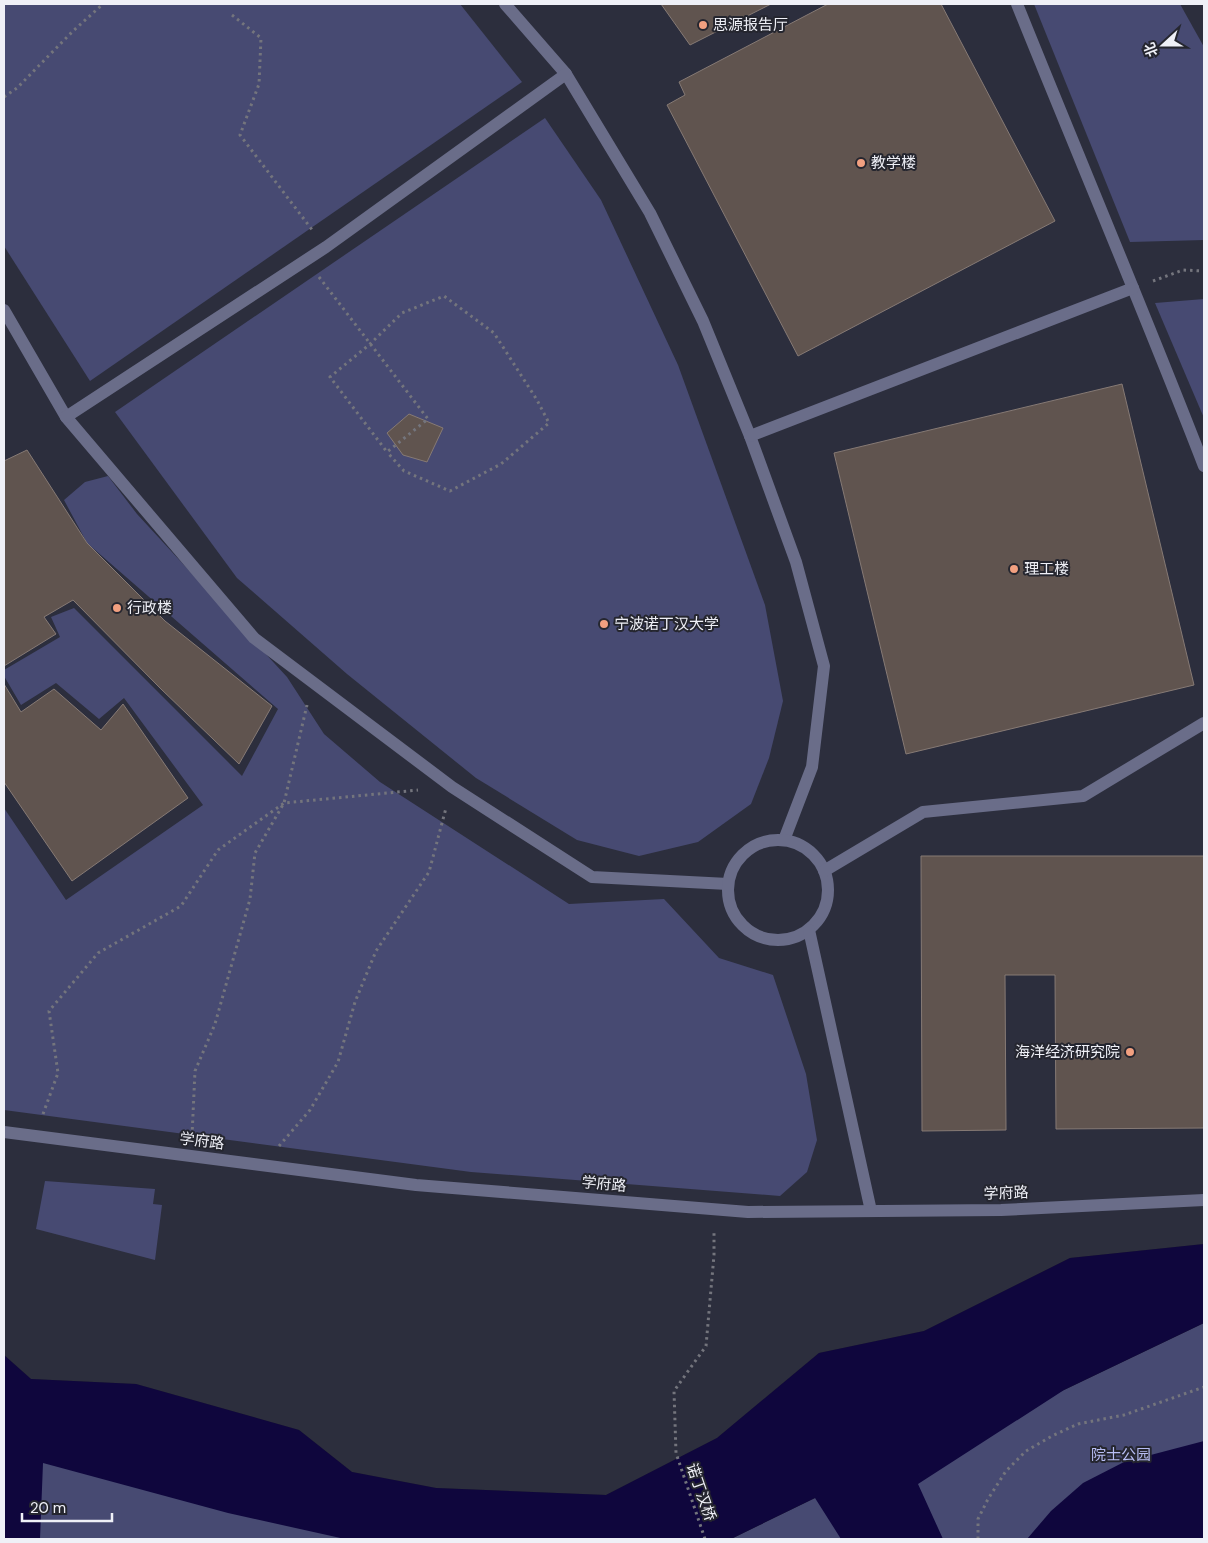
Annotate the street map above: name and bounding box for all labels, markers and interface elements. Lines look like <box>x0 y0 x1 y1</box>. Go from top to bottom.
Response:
place label: 思源报告厅 <box>713 15 788 35</box>
marker: 思源报告厅 <box>697 19 709 31</box>
north arrow <box>1138 20 1188 70</box>
text: 北 <box>1140 40 1162 59</box>
place label: 教学楼 <box>871 153 916 173</box>
marker: 教学楼 <box>855 157 867 169</box>
place label: 理工楼 <box>1024 559 1069 579</box>
marker: 理工楼 <box>1008 563 1020 575</box>
place label: 行政楼 <box>127 598 172 618</box>
marker: 行政楼 <box>111 602 123 614</box>
place label: 宁波诺丁汉大学 <box>614 614 719 634</box>
marker: 宁波诺丁汉大学 <box>598 618 610 630</box>
place label: 海洋经济研究院 <box>1015 1042 1120 1062</box>
marker: 海洋经济研究院 <box>1124 1046 1136 1058</box>
street label: 学府路 <box>178 1128 226 1154</box>
street label: 学府路 <box>581 1172 627 1196</box>
street label: 学府路 <box>983 1182 1029 1204</box>
park label: 院士公园 <box>1091 1445 1151 1465</box>
street label: 诺丁汉桥 <box>682 1460 720 1524</box>
scale bar <box>22 1490 112 1522</box>
text: 20 m <box>30 1498 66 1518</box>

